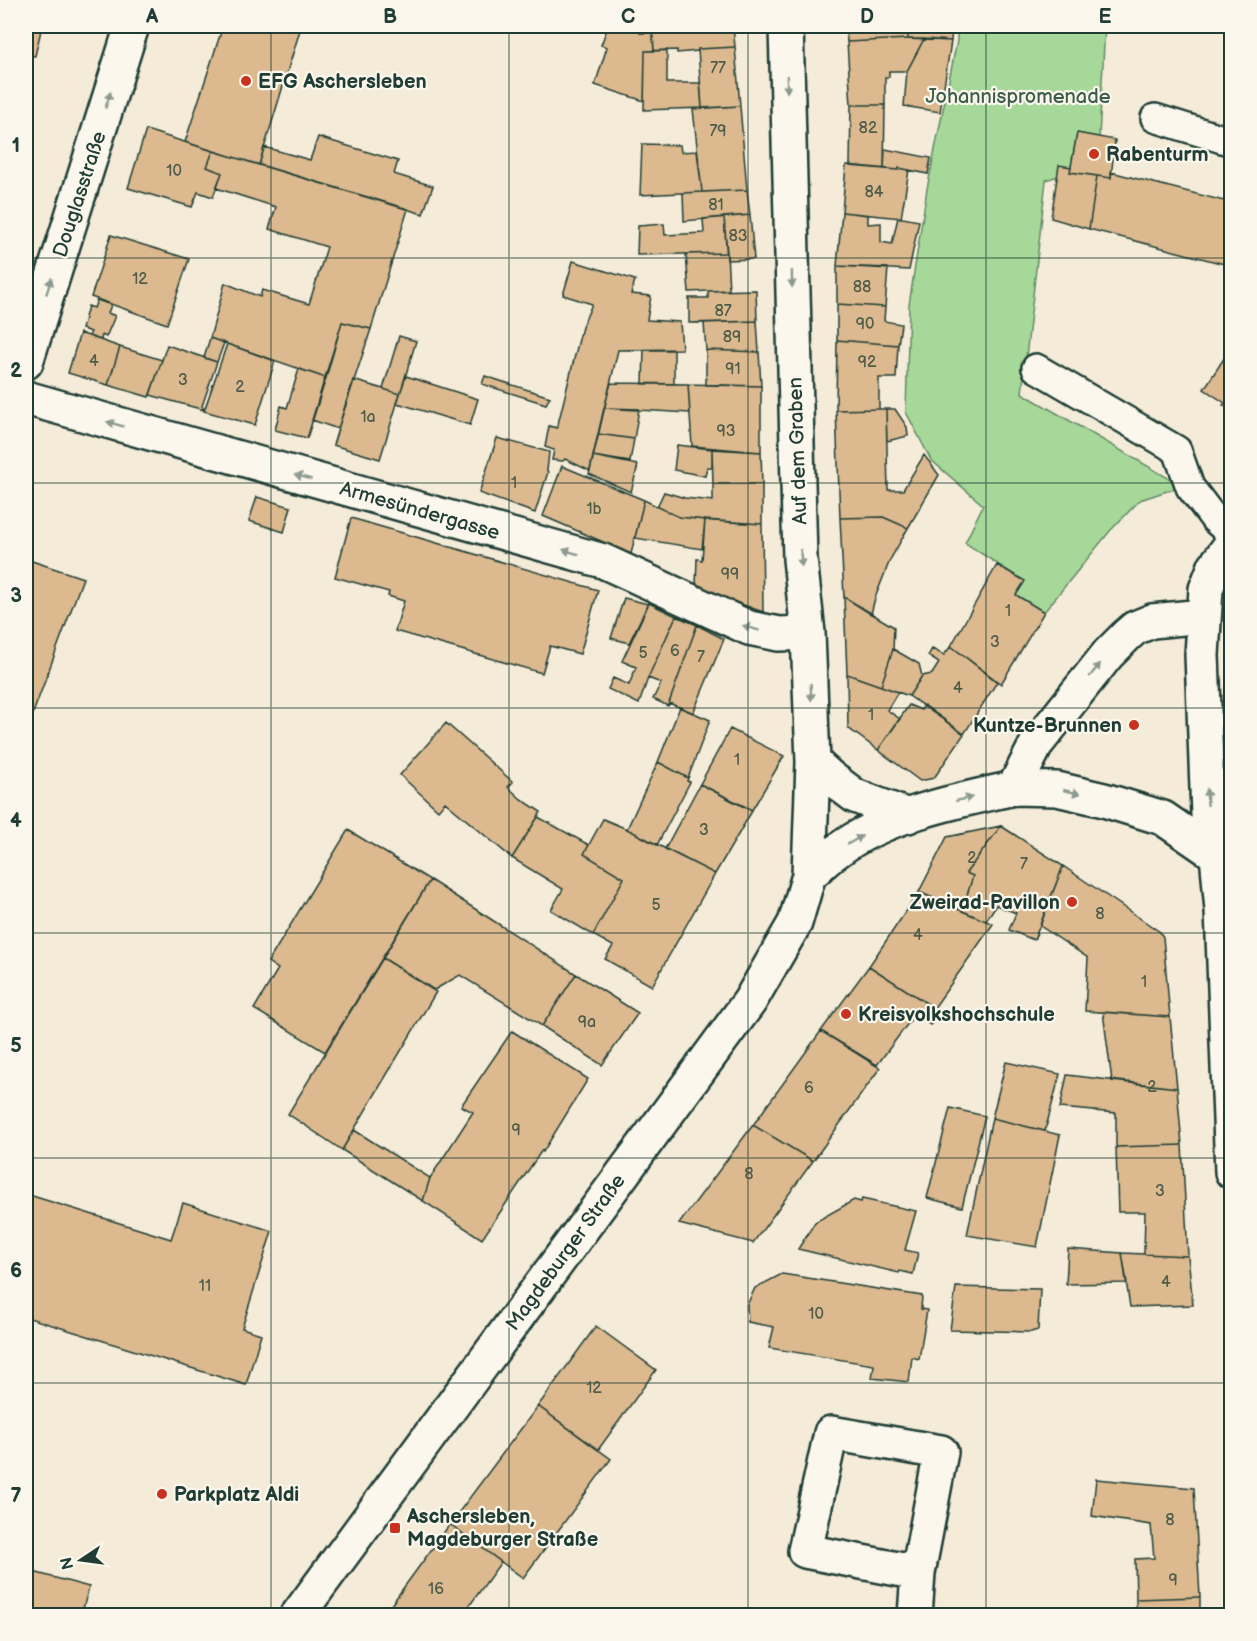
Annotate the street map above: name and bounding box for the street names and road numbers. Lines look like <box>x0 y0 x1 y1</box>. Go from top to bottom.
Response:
street label: Douglasstraße <box>48 128 112 260</box>
street label: Auf dem Graben <box>783 377 813 525</box>
street label: Armesündergasse <box>337 477 502 545</box>
street label: Magdeburger Straße <box>501 1170 631 1336</box>

